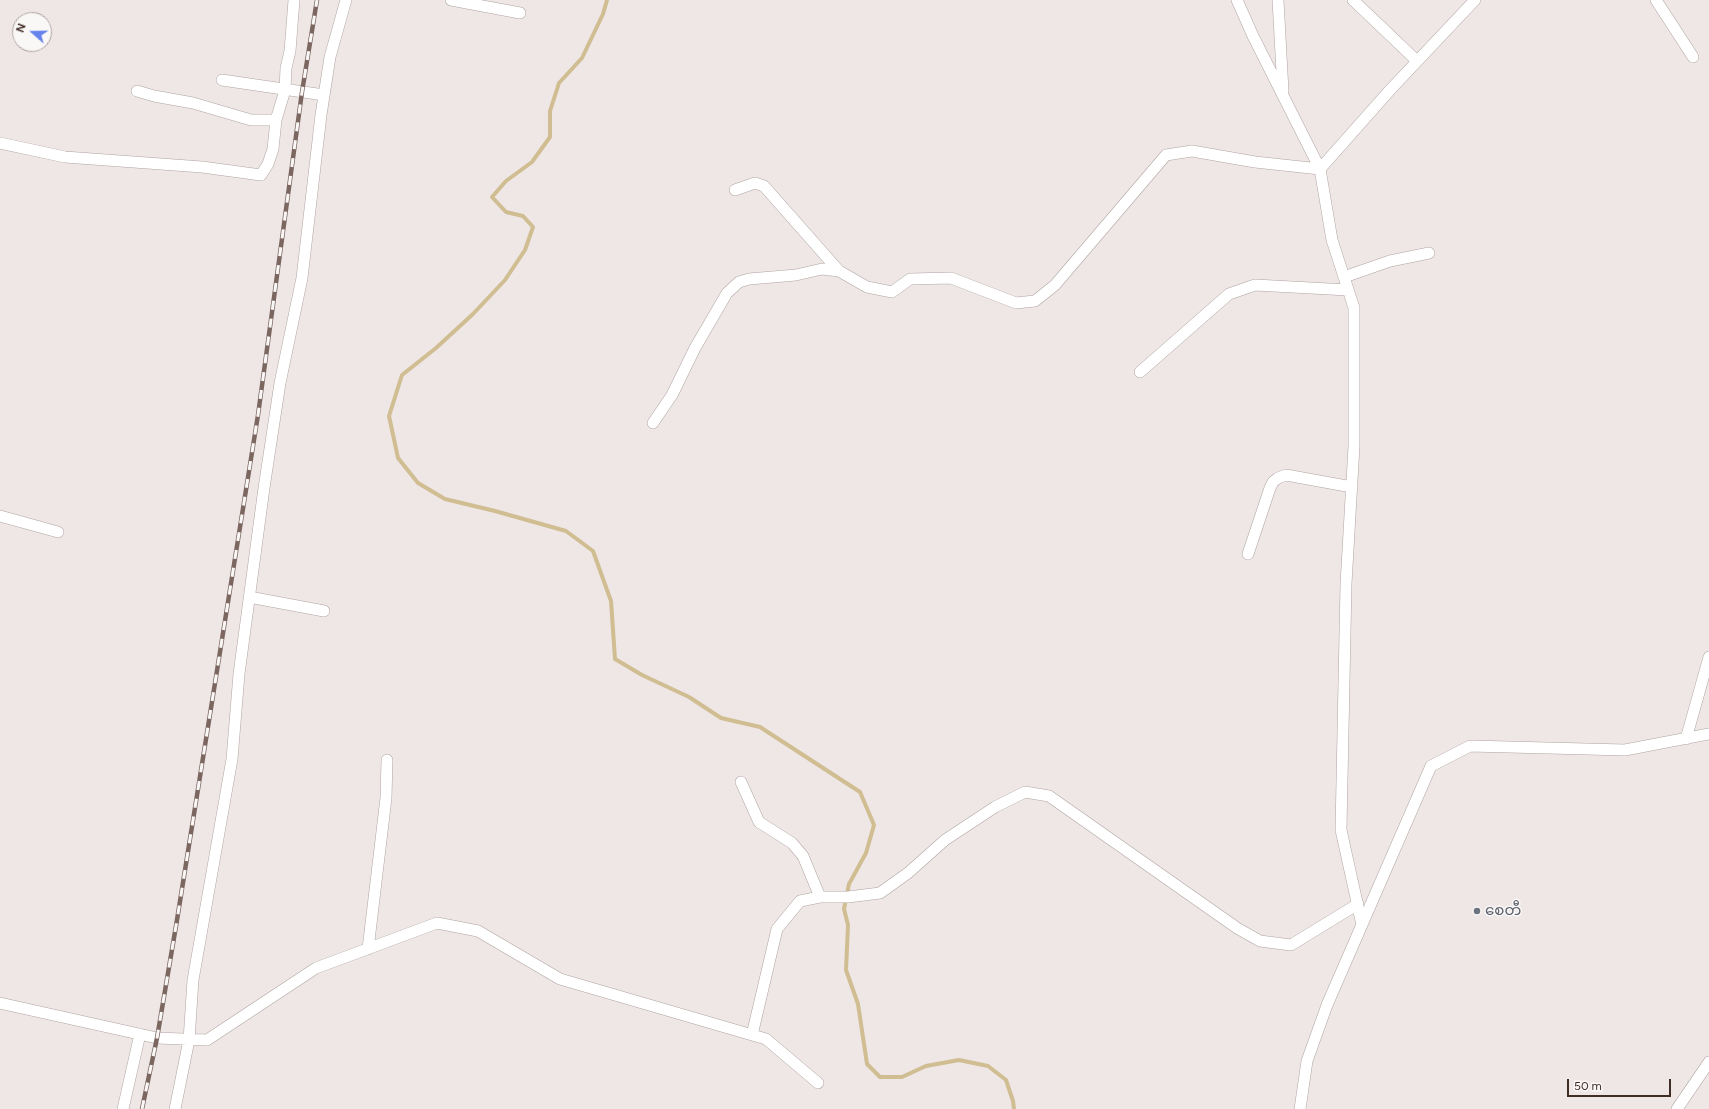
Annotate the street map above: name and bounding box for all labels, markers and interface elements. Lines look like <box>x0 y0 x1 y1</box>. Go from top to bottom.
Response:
north arrow <box>12 12 52 52</box>
text: N <box>14 22 29 34</box>
place label: စေတီ <box>1485 902 1521 920</box>
marker: စေတီ <box>1472 906 1482 916</box>
scale bar <box>1569 1071 1673 1097</box>
text: 50 m <box>1574 1079 1602 1093</box>

